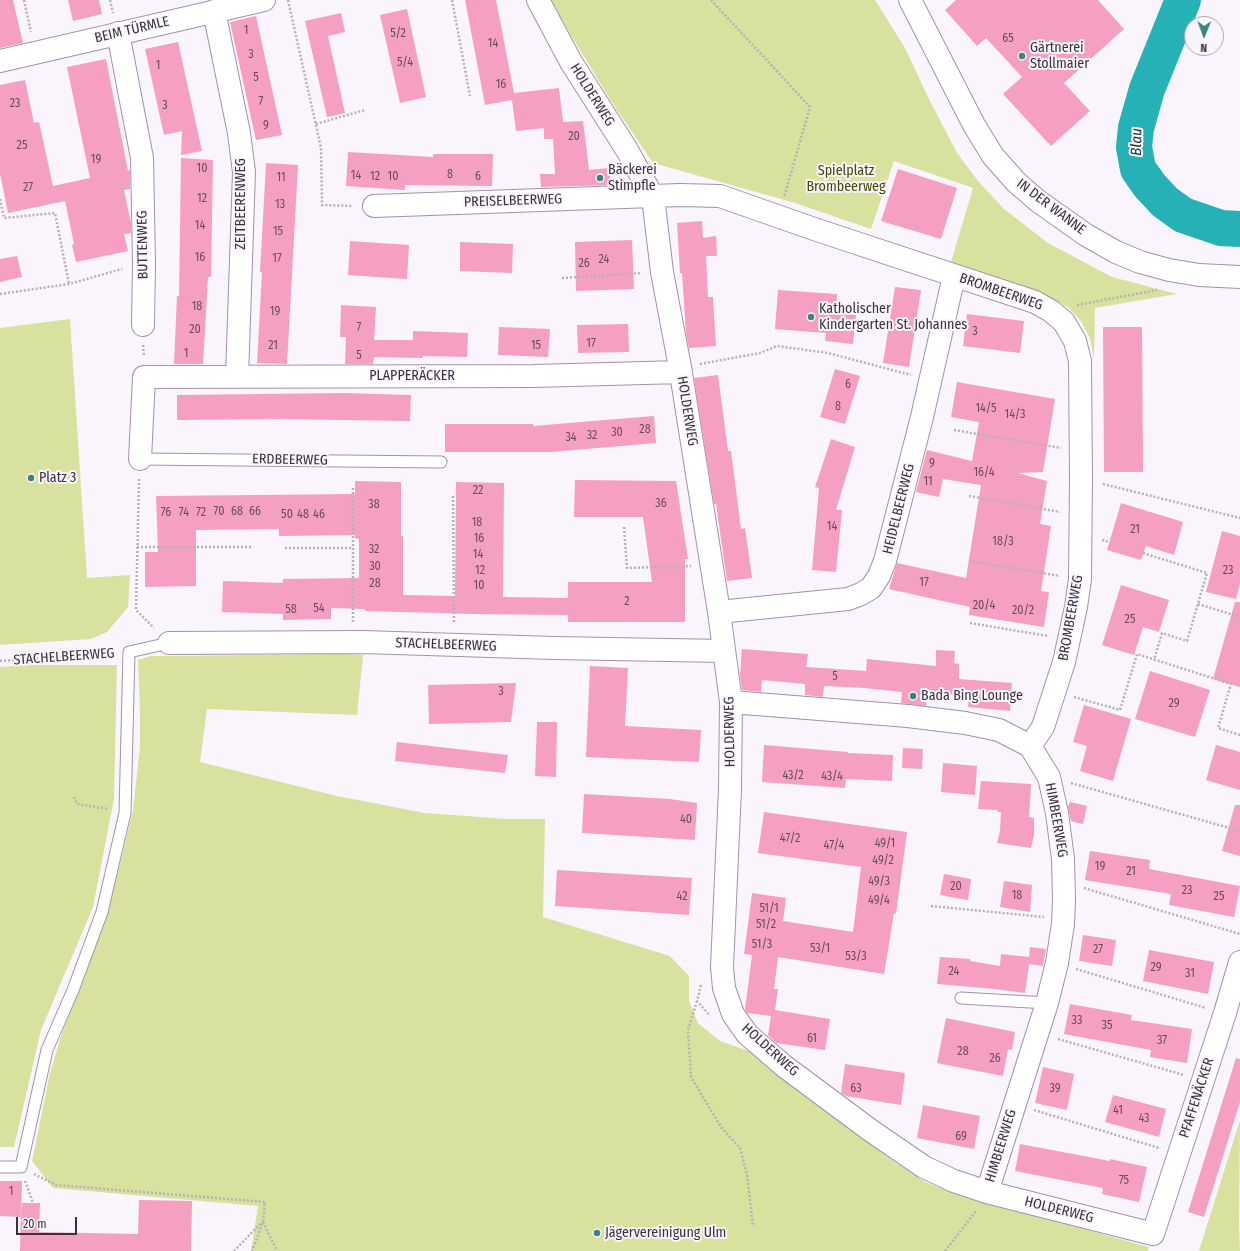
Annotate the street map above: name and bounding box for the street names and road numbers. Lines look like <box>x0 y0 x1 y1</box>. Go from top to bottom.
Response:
street label: BEIM TÜRMLE <box>93 13 171 47</box>
street label: HOLDERWEG <box>566 61 618 129</box>
street label: ZEITBEERENWEG <box>233 158 249 250</box>
street label: IN DER WANNE <box>1013 175 1089 239</box>
street label: PREISELBEERWEG <box>464 191 562 211</box>
street label: BUTTENWEG <box>134 210 152 280</box>
street label: BROMBEERWEG <box>957 270 1045 314</box>
street label: PLAPPERÄCKER <box>369 368 455 384</box>
street label: HOLDERWEG <box>673 375 701 447</box>
street label: ERDBEERWEG <box>252 451 328 469</box>
street label: HEIDELBEERWEG <box>880 462 918 556</box>
street label: BROMBEERWEG <box>1055 574 1087 662</box>
street label: STACHELBEERWEG <box>395 635 497 655</box>
street label: STACHELBEERWEG <box>13 645 115 669</box>
street label: HOLDERWEG <box>721 697 739 767</box>
street label: HIMBEERWEG <box>1041 781 1071 859</box>
street label: HOLDERWEG <box>738 1020 802 1080</box>
street label: PFAFFENÄCKER <box>1176 1056 1218 1140</box>
street label: HIMBEERWEG <box>982 1107 1020 1185</box>
street label: HOLDERWEG <box>1023 1193 1095 1227</box>

